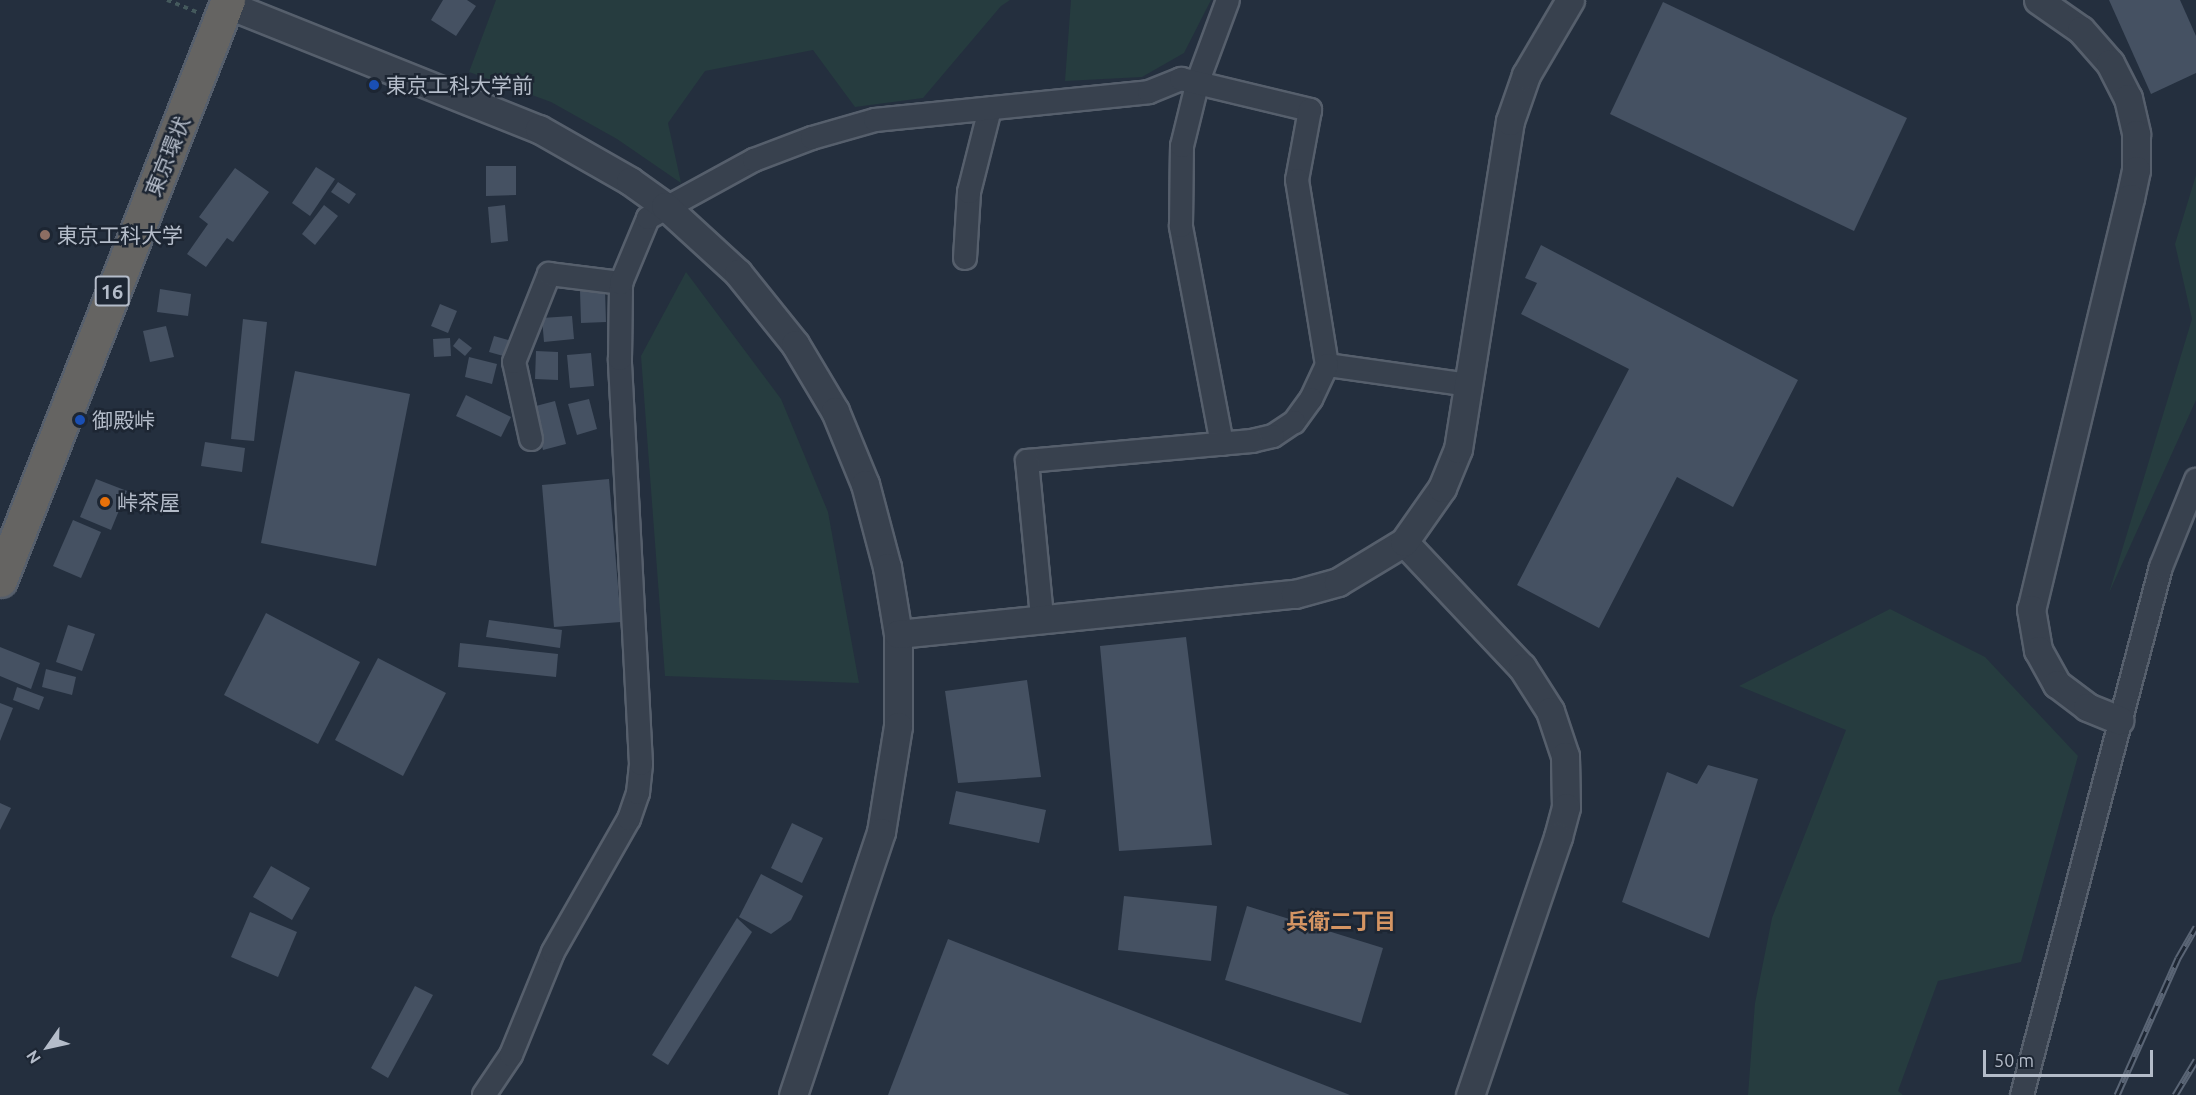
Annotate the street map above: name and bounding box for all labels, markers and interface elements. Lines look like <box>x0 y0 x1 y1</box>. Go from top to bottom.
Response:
place label: 東京工科大学前 <box>386 72 533 98</box>
marker: 東京工科大学前 <box>367 78 381 92</box>
street label: 東京環状 <box>140 112 194 200</box>
place label: 東京工科大学 <box>57 222 183 248</box>
marker: 東京工科大学 <box>38 228 52 242</box>
road number: 16 <box>94 274 130 308</box>
place label: 御殿峠 <box>92 407 155 433</box>
marker: 御殿峠 <box>73 413 87 427</box>
place label: 峠茶屋 <box>117 489 180 515</box>
marker: 峠茶屋 <box>98 495 112 509</box>
district label: 兵衛二丁目 <box>1286 908 1396 934</box>
north arrow <box>18 1017 78 1077</box>
scale bar <box>1986 1038 2156 1076</box>
text: N <box>22 1047 44 1067</box>
text: 50 m <box>1994 1050 2034 1070</box>

